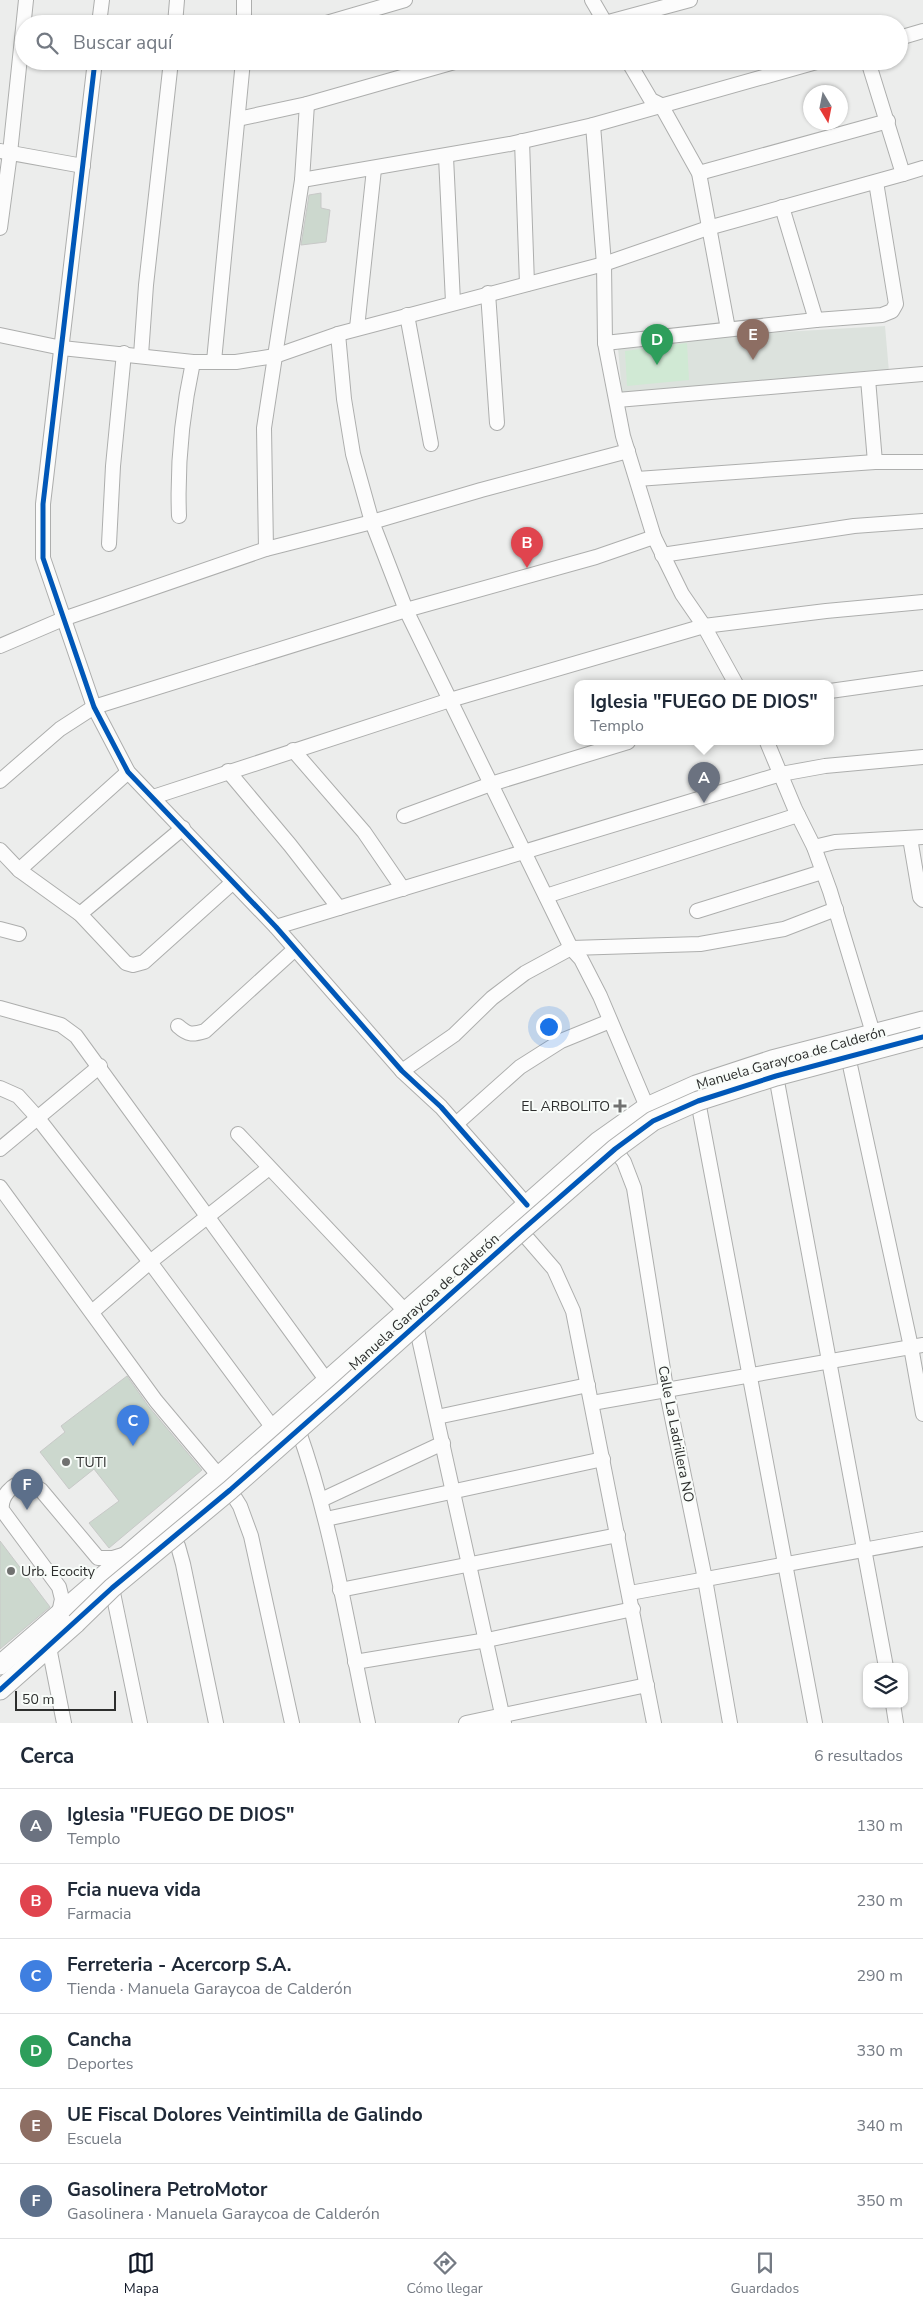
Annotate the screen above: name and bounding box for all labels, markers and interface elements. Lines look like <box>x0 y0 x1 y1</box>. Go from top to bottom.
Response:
search box <box>15 15 908 70</box>
icon: search <box>33 29 61 57</box>
text: Buscar aquí <box>73 30 172 56</box>
north arrow <box>803 85 848 130</box>
pin: E <box>737 319 769 360</box>
pin: D <box>641 324 673 365</box>
pin: B <box>511 527 543 568</box>
popup <box>574 680 834 745</box>
text: Iglesia "FUEGO DE DIOS" <box>590 689 818 715</box>
text: Templo <box>590 715 644 737</box>
pin: A <box>688 762 720 803</box>
your location <box>536 1014 562 1040</box>
street label: Manuela Garaycoa de Calderón <box>694 1022 888 1094</box>
place label: EL ARBOLITO <box>521 1097 610 1116</box>
marker: EL ARBOLITO <box>614 1100 626 1112</box>
street label: Manuela Garaycoa de Calderón <box>345 1229 503 1375</box>
street label: Calle La Ladrillera NO <box>653 1364 699 1504</box>
pin: C <box>117 1405 149 1446</box>
place label: TUTI <box>76 1453 107 1472</box>
marker: TUTI <box>60 1456 72 1468</box>
pin: F <box>11 1469 43 1510</box>
place label: Urb. Ecocity <box>21 1562 96 1581</box>
marker: Urb. Ecocity <box>5 1565 17 1577</box>
map controls <box>863 1663 908 1708</box>
button: layers <box>863 1663 908 1708</box>
scale bar <box>15 1688 116 1711</box>
text: 50 m <box>22 1690 54 1709</box>
text: Cerca <box>20 1742 74 1770</box>
text: 6 resultados <box>814 1745 903 1767</box>
text: Iglesia "FUEGO DE DIOS" <box>67 1802 294 1828</box>
text: A <box>30 1815 42 1837</box>
text: 130 m <box>856 1815 903 1837</box>
text: Templo <box>67 1828 121 1850</box>
text: Fcia nueva vida <box>67 1877 201 1903</box>
text: B <box>30 1890 42 1912</box>
text: 230 m <box>856 1890 903 1912</box>
text: Farmacia <box>67 1903 131 1925</box>
text: Ferreteria - Acercorp S.A. <box>67 1952 292 1978</box>
text: C <box>31 1965 41 1987</box>
text: 290 m <box>856 1965 903 1987</box>
text: Tienda · Manuela Garaycoa de Calderón <box>67 1978 352 2000</box>
text: Cancha <box>67 2027 132 2053</box>
text: D <box>30 2040 42 2062</box>
text: 330 m <box>856 2040 903 2062</box>
text: Deportes <box>67 2053 134 2075</box>
text: UE Fiscal Dolores Veintimilla de Galindo <box>67 2102 423 2128</box>
text: E <box>31 2115 41 2137</box>
text: 340 m <box>856 2115 903 2137</box>
text: Escuela <box>67 2128 122 2150</box>
text: Gasolinera PetroMotor <box>67 2177 267 2203</box>
text: F <box>32 2190 41 2212</box>
text: 350 m <box>856 2190 903 2212</box>
text: Gasolinera · Manuela Garaycoa de Calderón <box>67 2203 380 2225</box>
tab: Mapa <box>124 2249 159 2298</box>
tab: Cómo llegar <box>406 2249 483 2298</box>
tab: Guardados <box>731 2249 799 2298</box>

